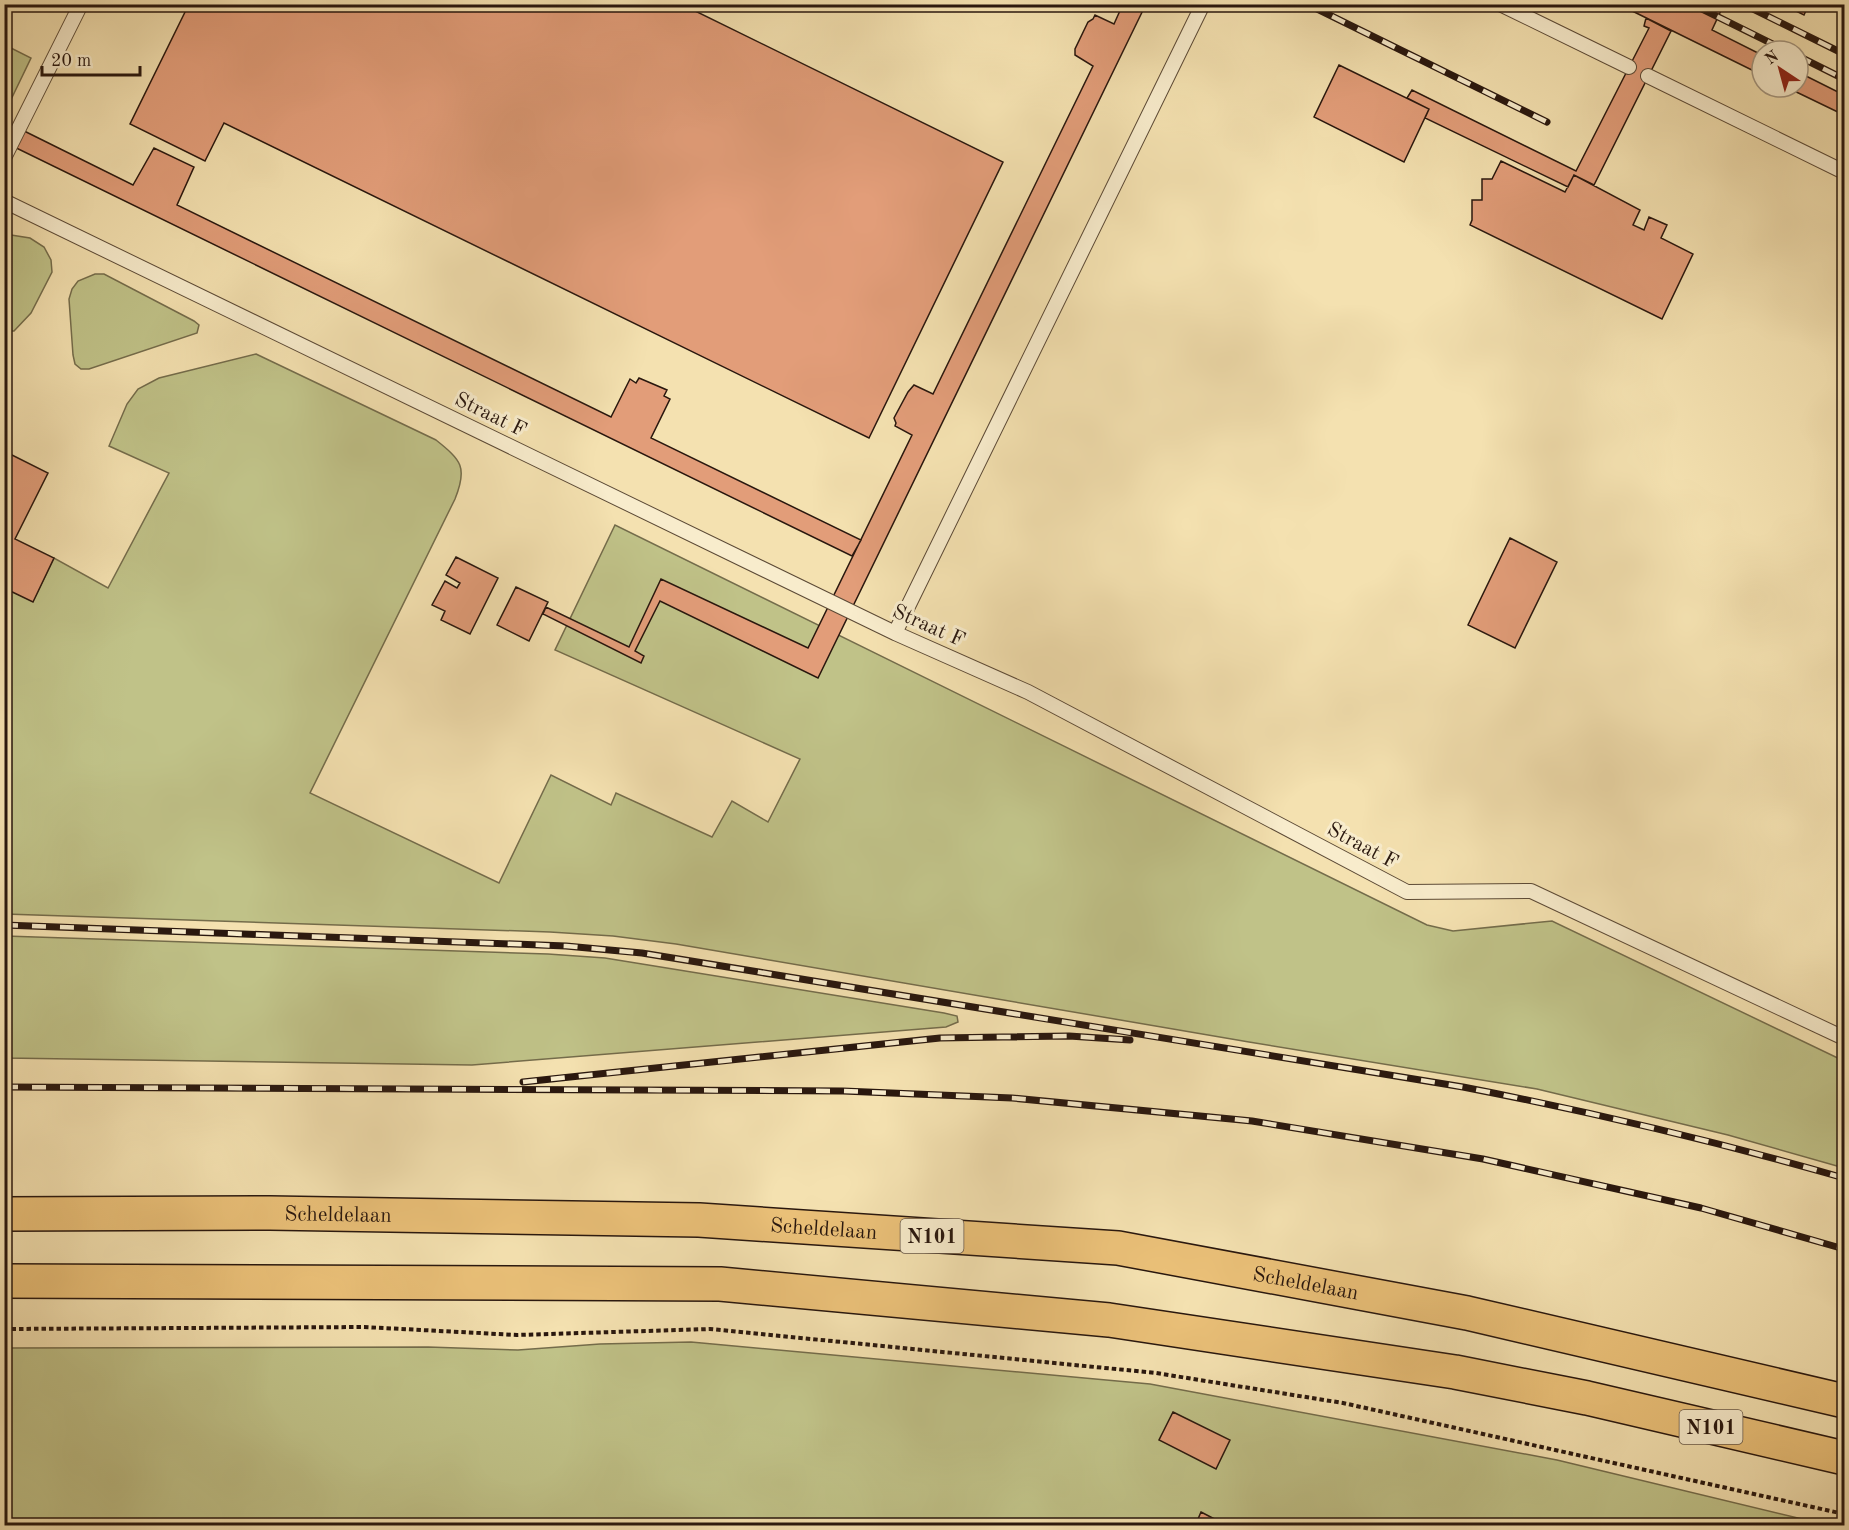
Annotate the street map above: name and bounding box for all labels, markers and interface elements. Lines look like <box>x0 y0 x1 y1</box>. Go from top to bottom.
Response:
scale bar <box>42 39 140 77</box>
north arrow <box>1750 39 1810 99</box>
text: N <box>1763 48 1783 69</box>
text: 20 m <box>51 52 91 70</box>
street label: Straat F <box>451 389 530 442</box>
street label: Straat F <box>889 601 968 652</box>
street label: Straat F <box>1323 819 1401 874</box>
street label: Scheldelaan <box>284 1204 392 1227</box>
street label: Scheldelaan <box>769 1216 878 1244</box>
road number: N101 <box>900 1219 964 1253</box>
street label: Scheldelaan <box>1251 1264 1360 1305</box>
road number: N101 <box>1680 1410 1742 1444</box>

